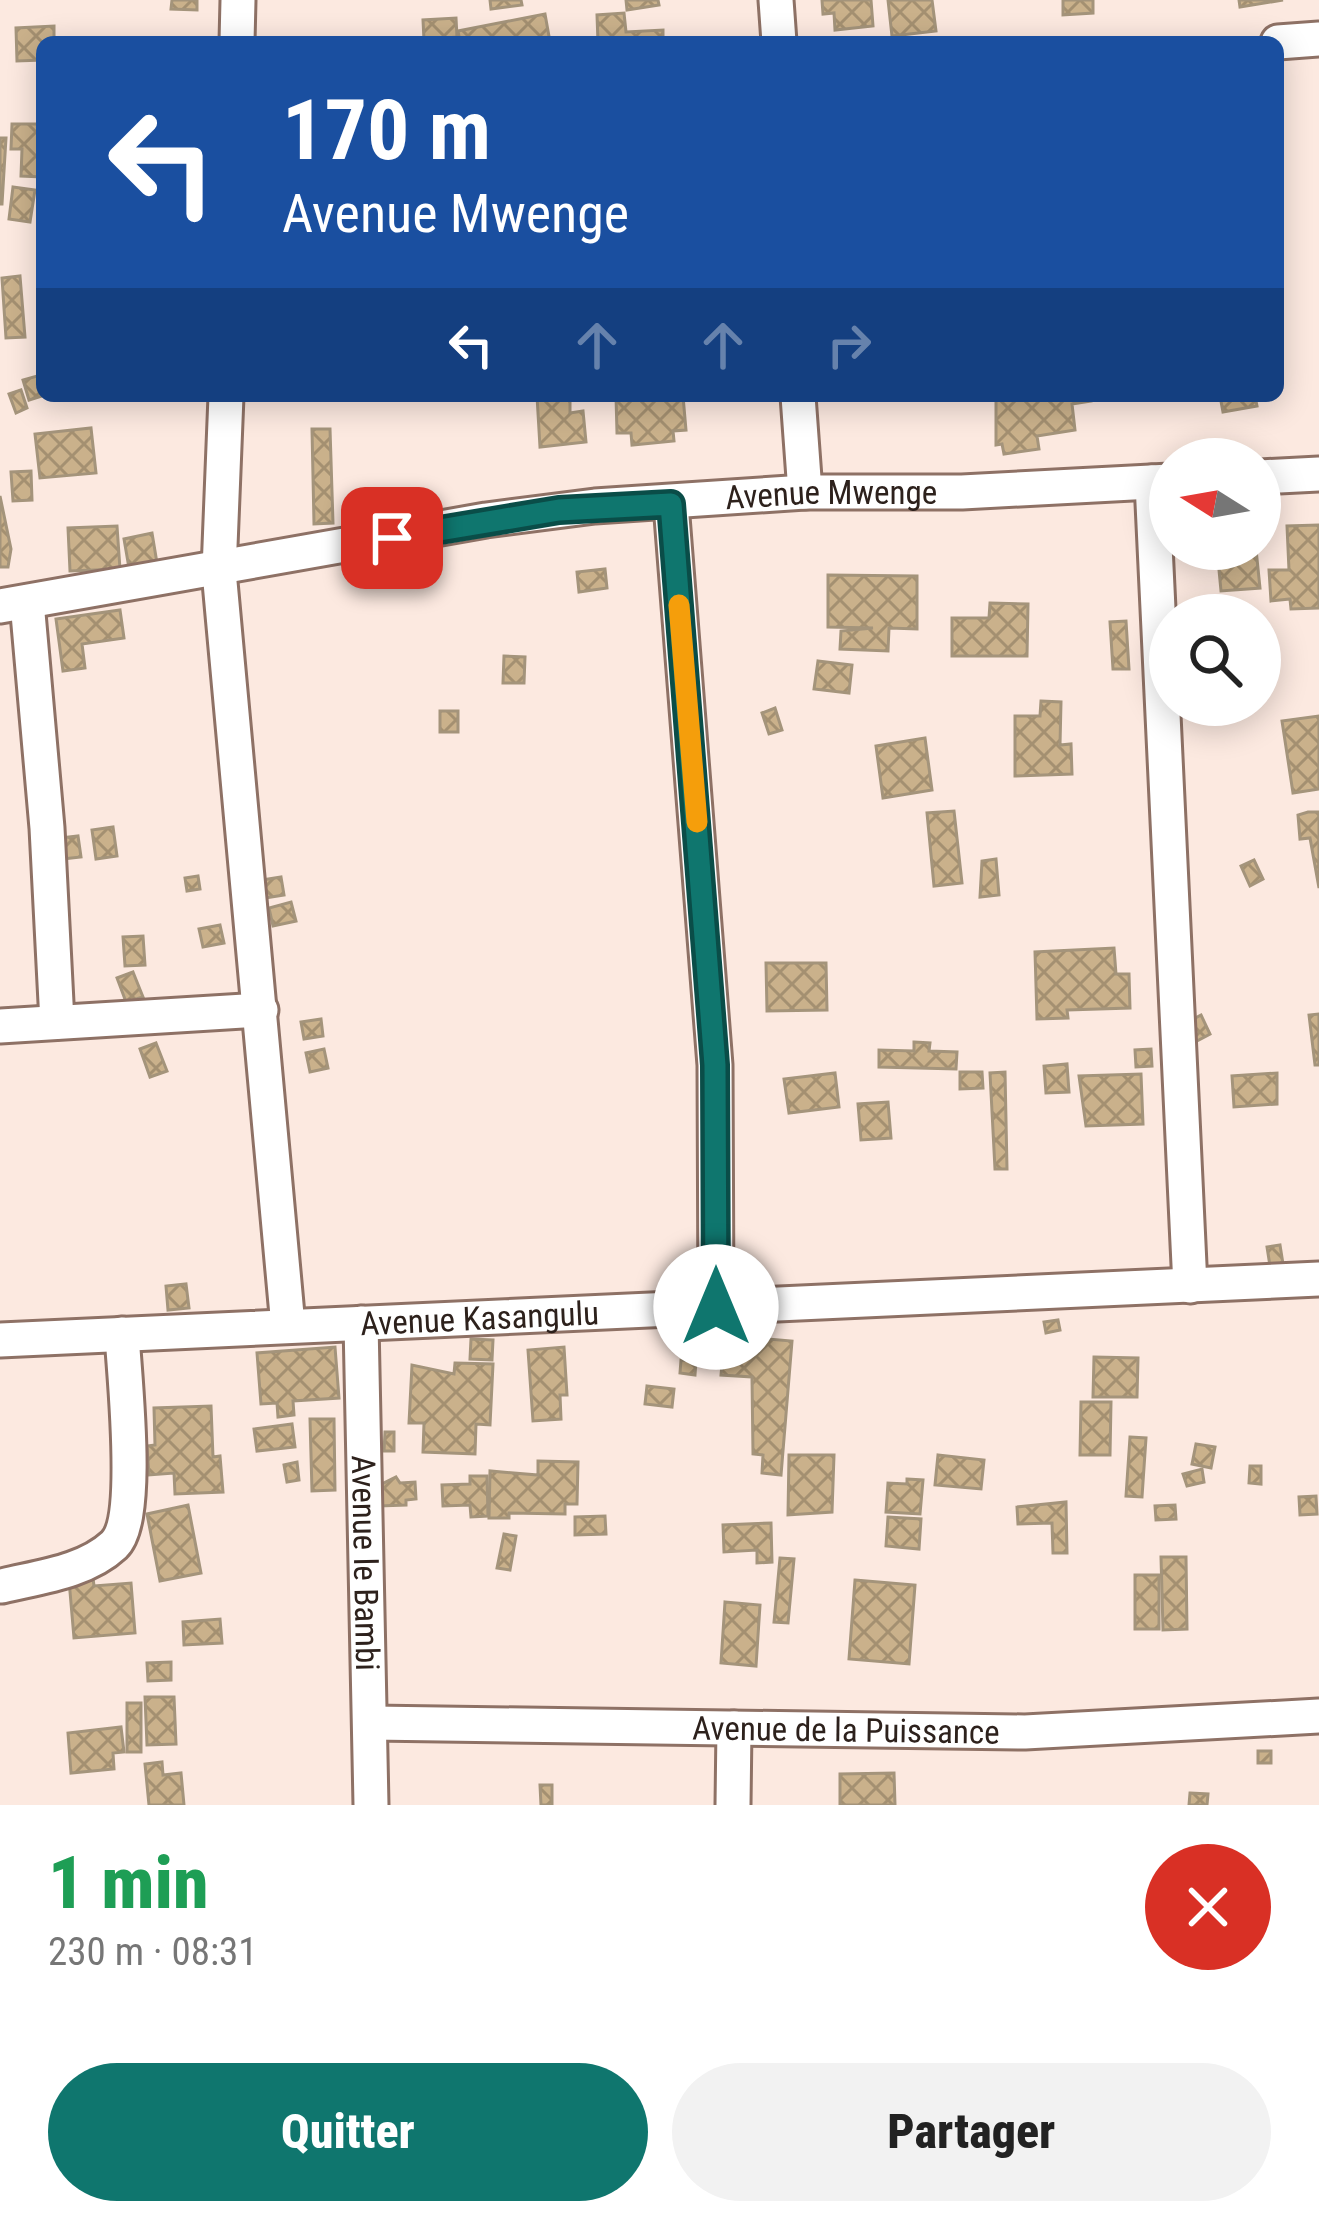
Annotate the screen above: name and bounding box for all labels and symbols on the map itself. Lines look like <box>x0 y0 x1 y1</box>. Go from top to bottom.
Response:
north arrow <box>1149 438 1281 570</box>
street label: Avenue Mwenge <box>724 473 937 517</box>
pin <box>341 487 443 589</box>
position arrow <box>653 1244 779 1370</box>
street label: Avenue Kasangulu <box>359 1293 600 1343</box>
street label: Avenue le Bambi <box>344 1455 387 1671</box>
street label: Avenue de la Puissance <box>692 1708 1000 1752</box>

